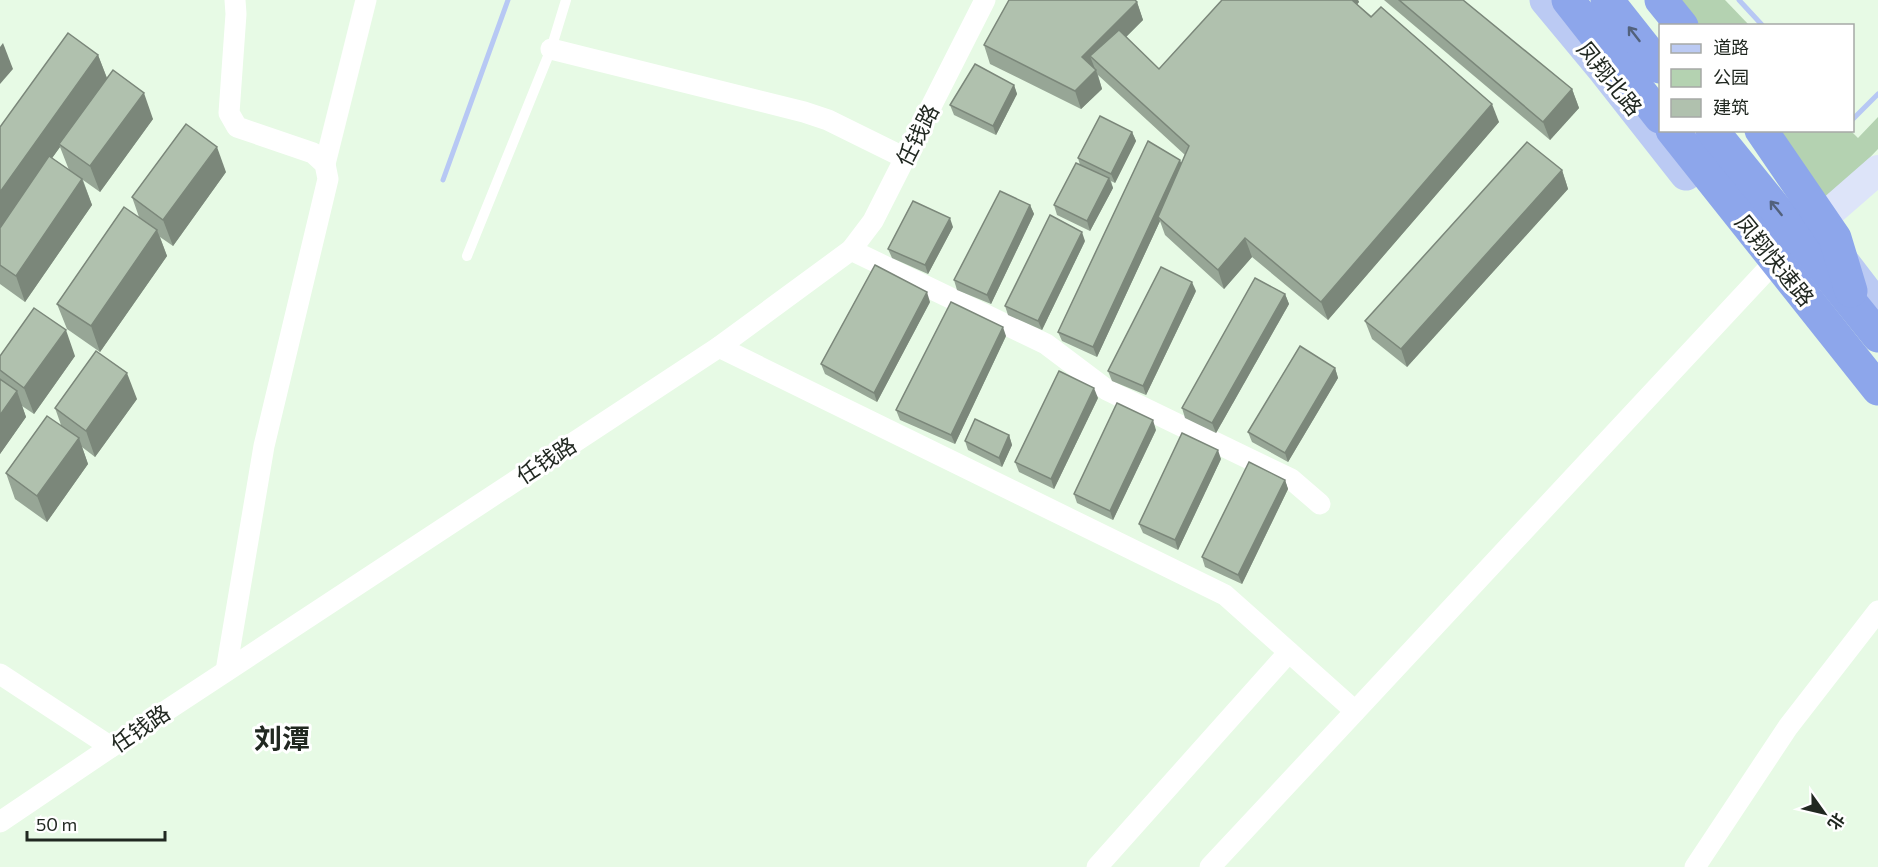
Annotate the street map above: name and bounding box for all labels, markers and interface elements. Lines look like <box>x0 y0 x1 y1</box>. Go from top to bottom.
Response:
legend <box>1659 24 1854 132</box>
one-way arrow <box>1627 26 1640 42</box>
street label: 凤翔北路 <box>1572 35 1648 121</box>
text: 道路 <box>1713 36 1749 58</box>
text: 公园 <box>1713 66 1749 88</box>
text: 建筑 <box>1713 96 1749 118</box>
street label: 任钱路 <box>890 99 944 171</box>
one-way arrow <box>1769 200 1782 216</box>
street label: 凤翔快速路 <box>1730 209 1820 311</box>
street label: 任钱路 <box>511 431 581 489</box>
street label: 任钱路 <box>105 698 175 758</box>
district label: 刘潭 <box>254 721 310 755</box>
north arrow <box>1794 783 1854 843</box>
scale bar <box>27 804 165 842</box>
text: 北 <box>1824 810 1849 834</box>
text: 50 m <box>36 813 77 835</box>

